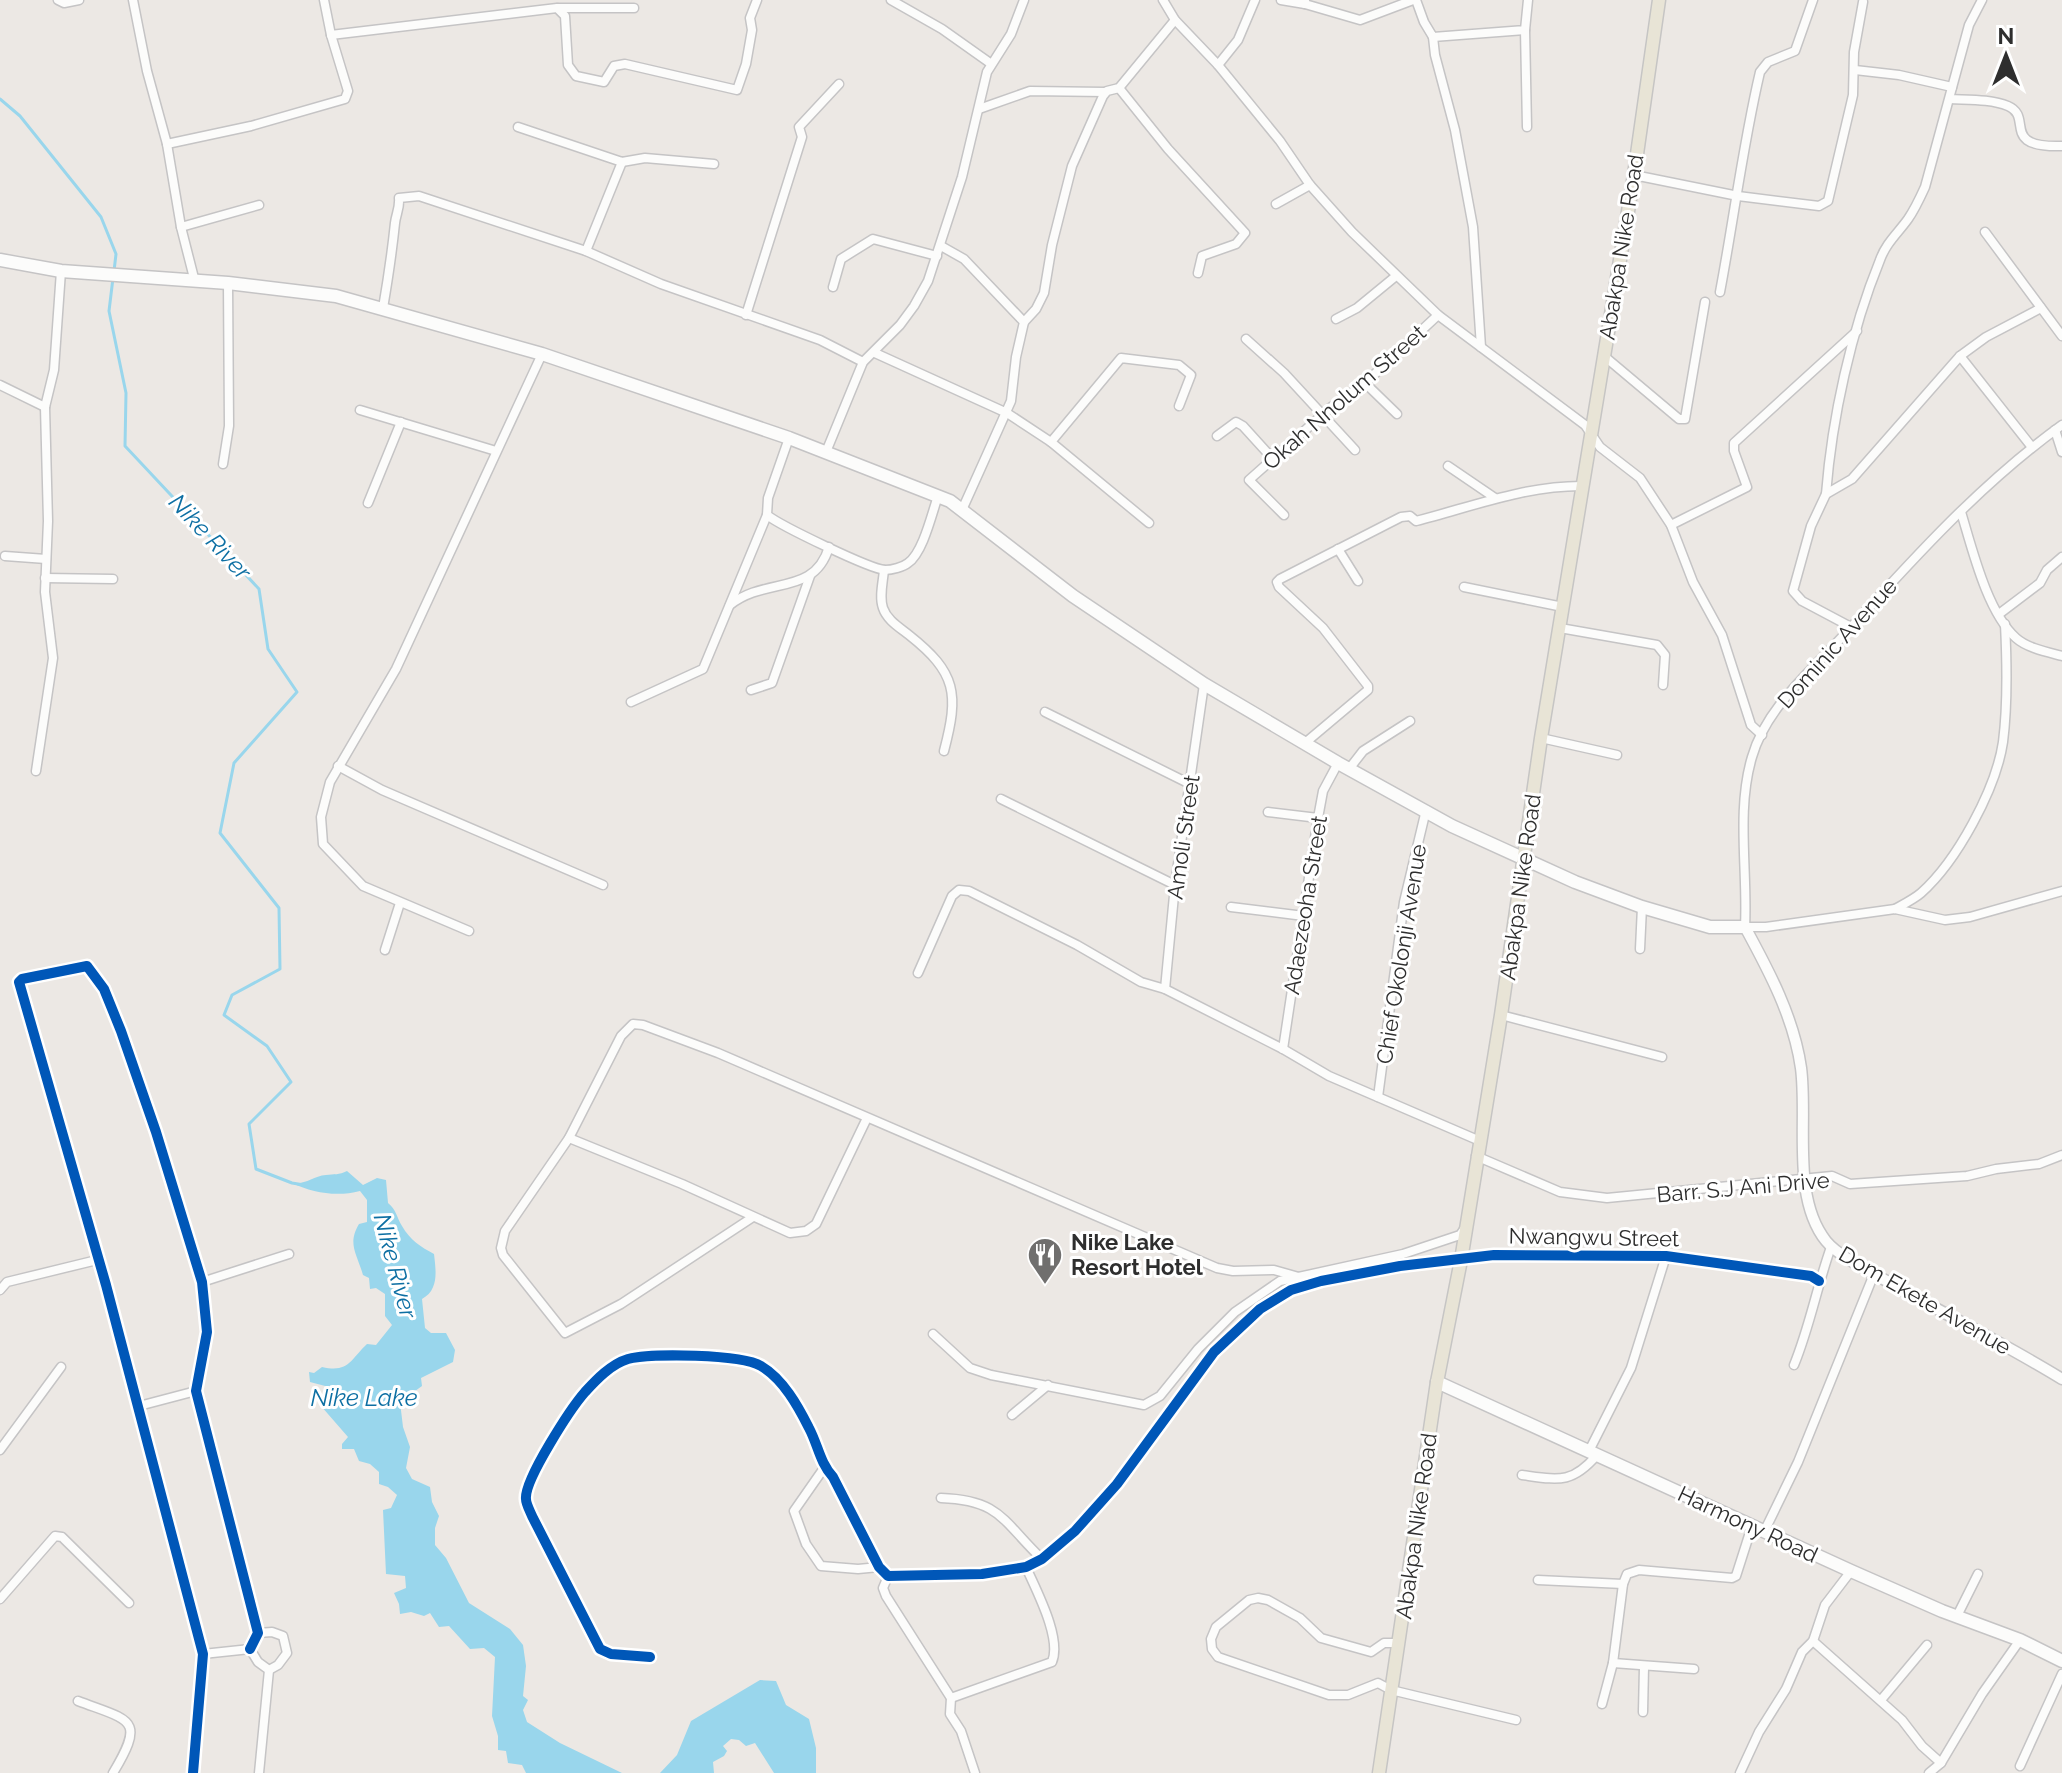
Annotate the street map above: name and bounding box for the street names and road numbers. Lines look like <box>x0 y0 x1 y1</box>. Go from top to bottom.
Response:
street label: Abakpa Nike Road <box>1594 152 1648 342</box>
street label: Okah Nnolum Street <box>1257 319 1431 475</box>
street label: Dominic Avenue <box>1772 573 1902 713</box>
street label: Amoli Street <box>1161 772 1205 901</box>
street label: Abakpa Nike Road <box>1494 792 1546 982</box>
street label: Adaezeoha Street <box>1278 813 1332 996</box>
street label: Chief Okolonji Avenue <box>1371 842 1431 1066</box>
street label: Barr. S.J Ani Drive <box>1656 1166 1831 1208</box>
street label: Nwangwu Street <box>1509 1223 1680 1251</box>
street label: Dom Ekete Avenue <box>1834 1240 2016 1360</box>
street label: Abakpa Nike Road <box>1390 1431 1442 1621</box>
street label: Harmony Road <box>1674 1480 1822 1568</box>

